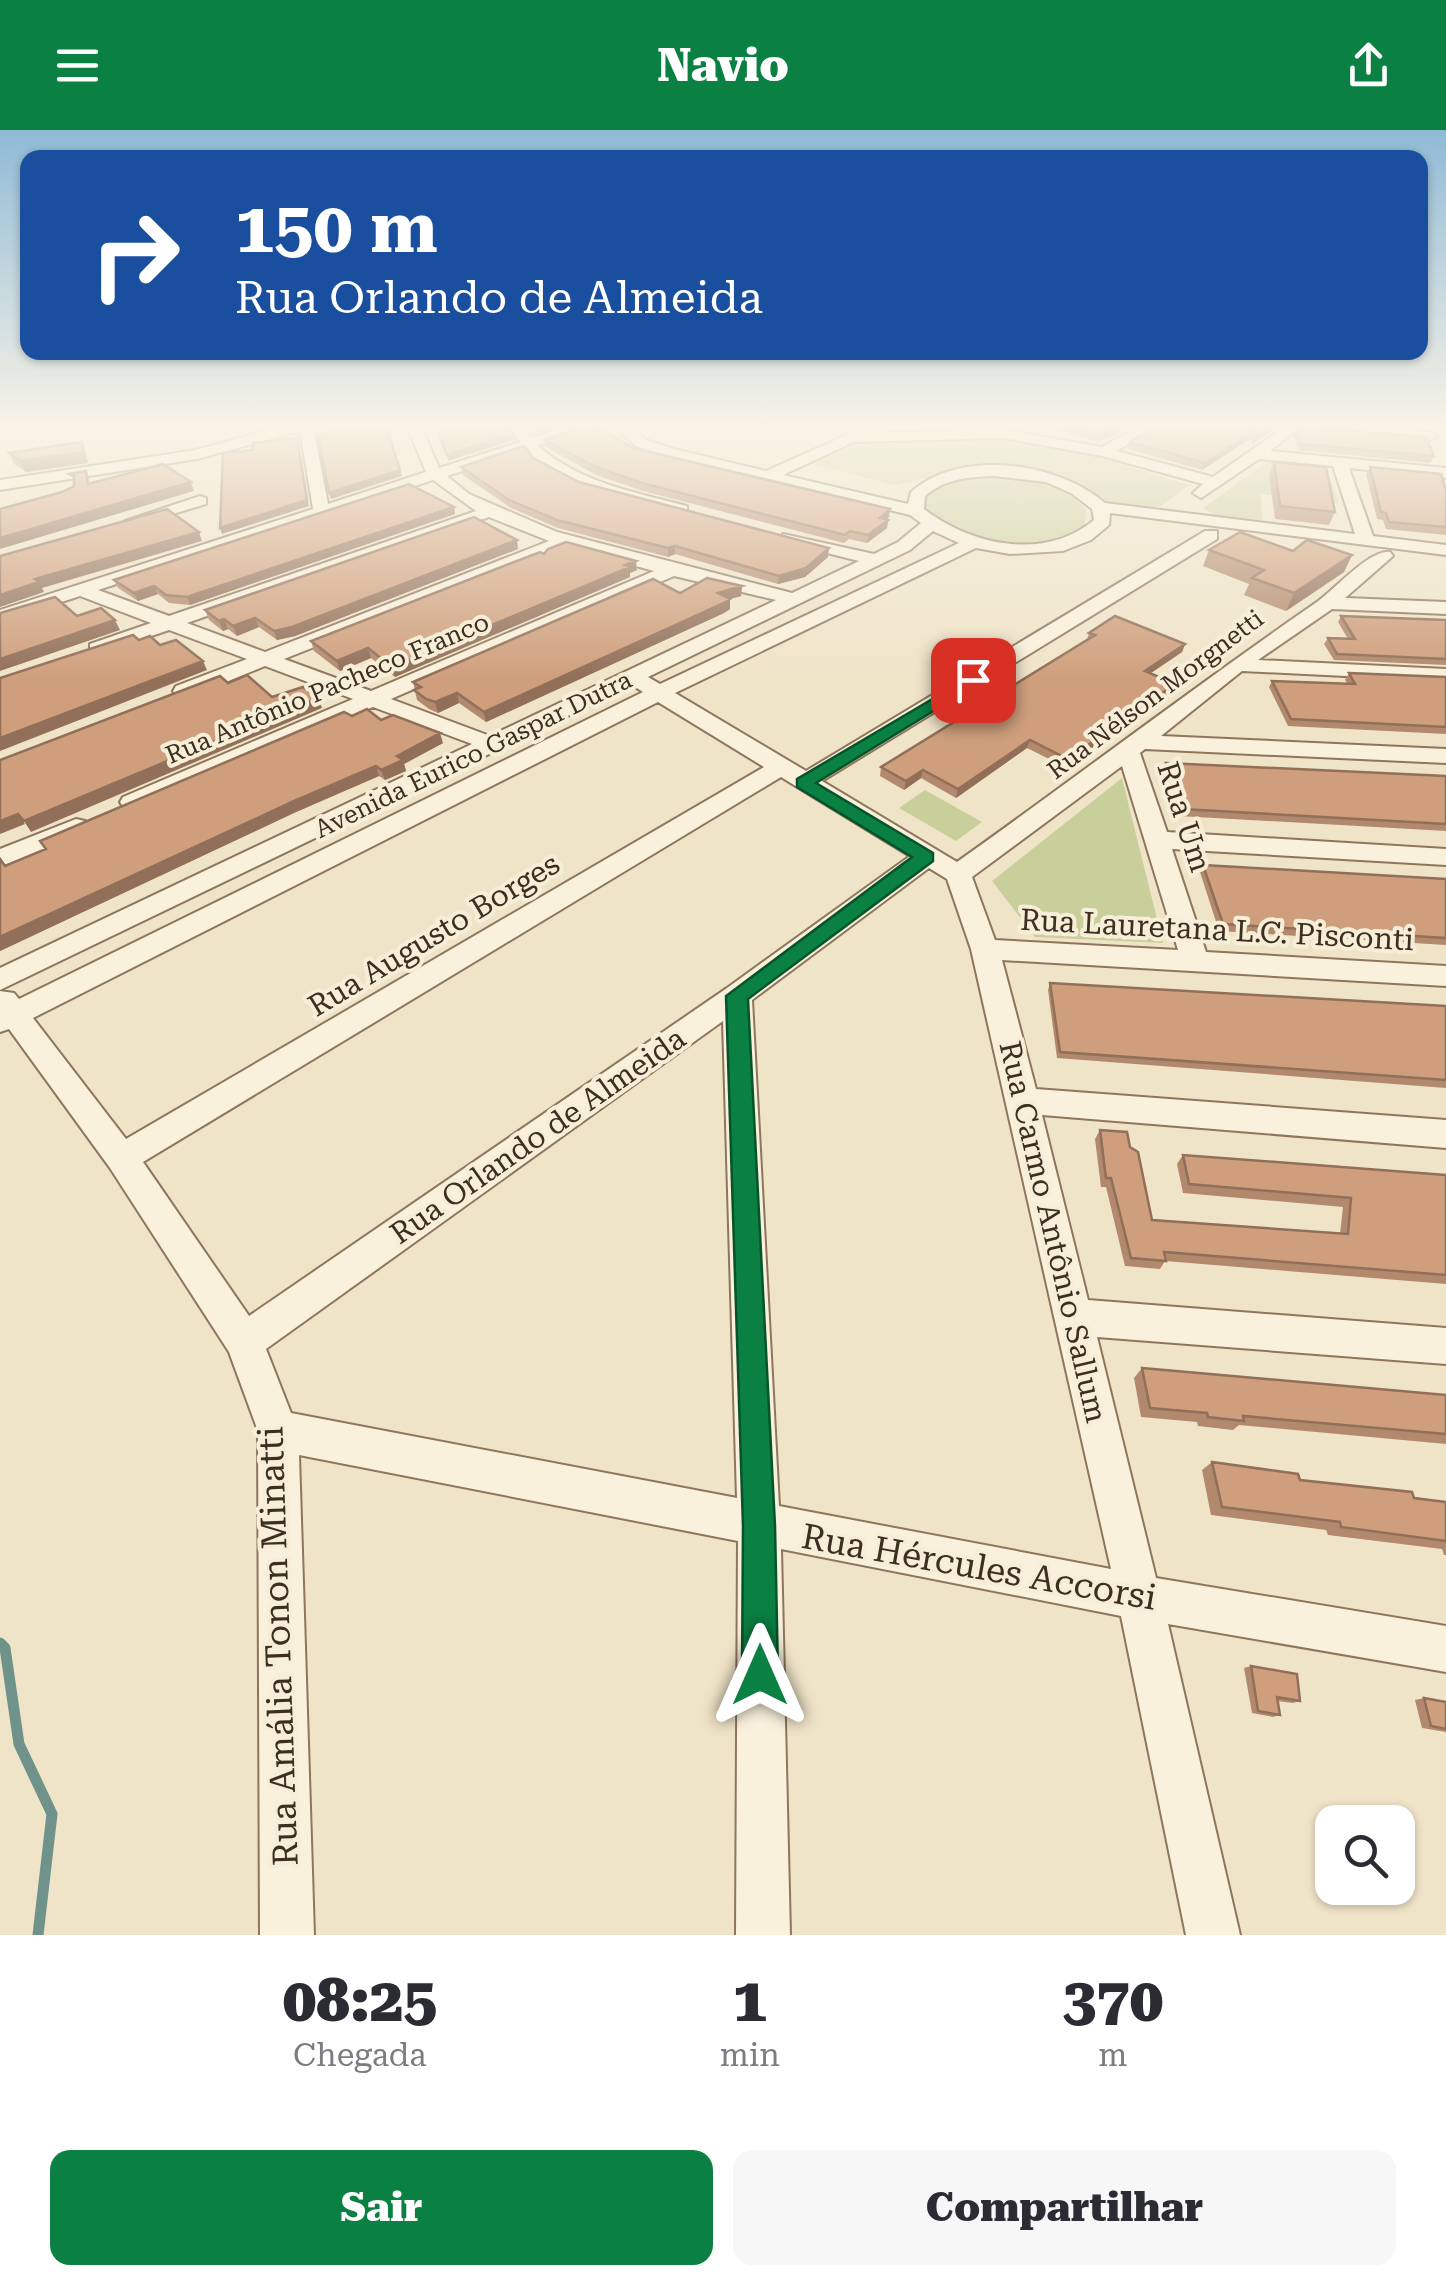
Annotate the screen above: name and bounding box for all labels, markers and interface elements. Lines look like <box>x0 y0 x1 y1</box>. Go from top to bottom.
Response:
icon: menu <box>50 38 105 93</box>
icon: share <box>1341 38 1396 93</box>
text: Navio <box>657 39 789 92</box>
text: 150 m <box>235 187 438 269</box>
icon: right <box>70 190 200 320</box>
text: Rua Orlando de Almeida <box>235 271 763 324</box>
street label: Rua Nélson Morgnetti <box>1042 604 1269 785</box>
street label: Rua Antônio Pacheco Franco <box>161 607 493 770</box>
pin <box>931 638 1016 723</box>
icon: arrive <box>946 653 1001 708</box>
street label: Avenida Eurico Gaspar Dutra <box>310 665 637 844</box>
street label: Rua Um <box>1150 757 1219 876</box>
street label: Rua Augusto Borges <box>302 846 566 1023</box>
street label: Rua Lauretana L.C. Pisconti <box>1019 902 1415 957</box>
street label: Rua Orlando de Almeida <box>384 1020 692 1251</box>
street label: Rua Carmo Antônio Sallum <box>993 1038 1114 1426</box>
street label: Rua Amália Tonon Minatti <box>250 1425 307 1867</box>
street label: Rua Hércules Accorsi <box>798 1516 1160 1619</box>
position arrow <box>708 1623 812 1727</box>
map controls <box>1315 1805 1415 1905</box>
button: search <box>1315 1805 1415 1905</box>
text: 08:25 <box>283 1965 437 2036</box>
text: 1 <box>733 1965 767 2036</box>
text: 370 <box>1062 1965 1163 2036</box>
text: Chegada <box>293 2036 427 2074</box>
text: min <box>720 2036 780 2074</box>
text: m <box>1098 2036 1127 2074</box>
button: Sair <box>50 2150 713 2265</box>
button: Compartilhar <box>733 2150 1396 2265</box>

